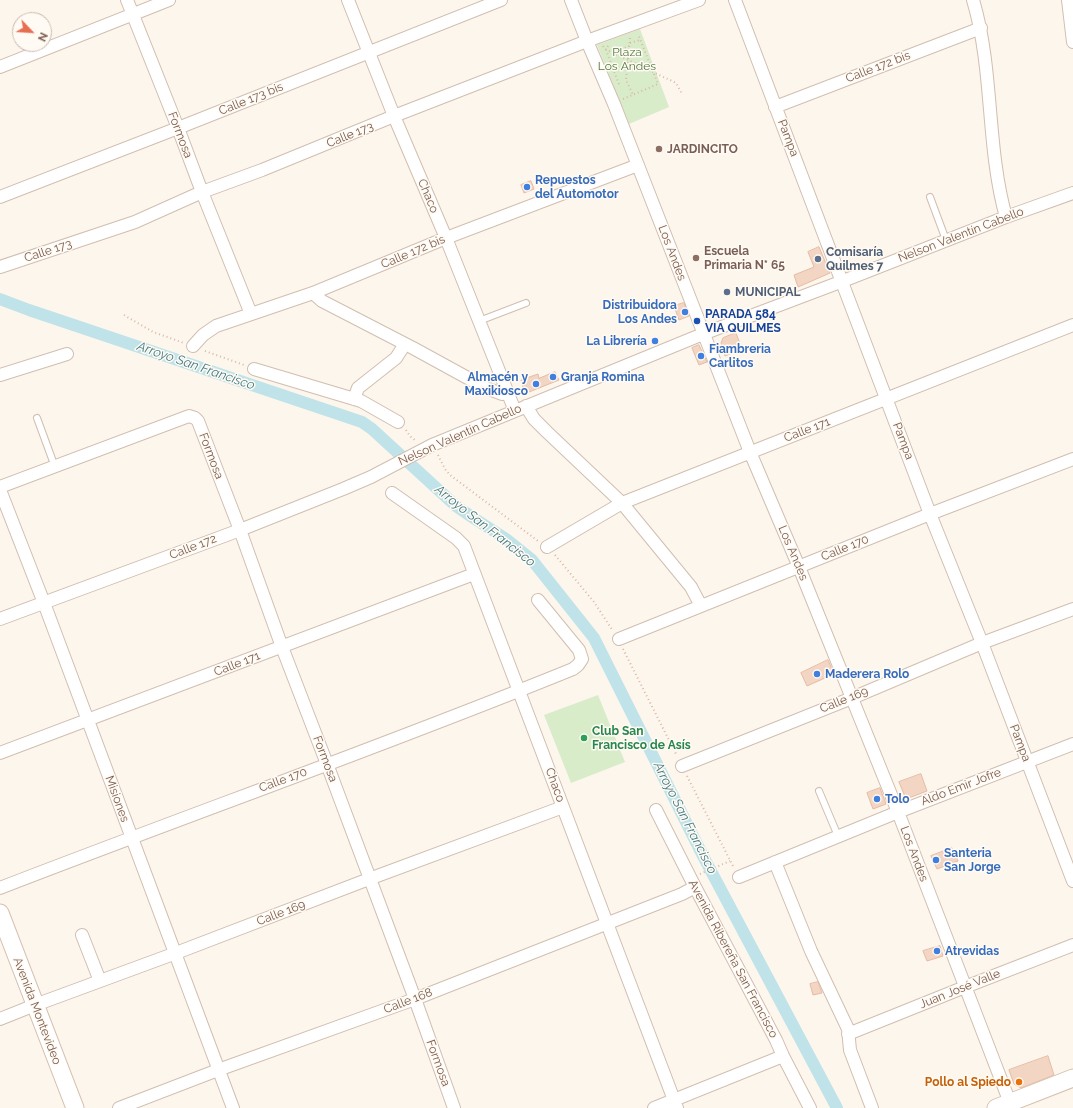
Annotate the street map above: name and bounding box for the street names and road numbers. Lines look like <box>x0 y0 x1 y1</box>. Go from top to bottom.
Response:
street label: Calle 172 bis <box>844 48 912 86</box>
street label: Calle 173 bis <box>217 80 285 118</box>
street label: Formosa <box>165 110 195 160</box>
street label: Pampa <box>774 117 802 159</box>
street label: Calle 173 <box>324 119 376 151</box>
street label: Chaco <box>414 177 442 215</box>
street label: Nelson Valentín Cabello <box>896 204 1026 266</box>
street label: Los Andes <box>655 223 689 283</box>
street label: Calle 172 bis <box>379 232 447 272</box>
street label: Calle 173 <box>22 237 74 265</box>
street label: Nelson Valentín Cabello <box>396 401 524 469</box>
street label: Calle 171 <box>782 415 832 445</box>
street label: Pampa <box>889 420 917 462</box>
street label: Formosa <box>196 431 226 481</box>
street label: Los Andes <box>775 523 811 583</box>
street label: Calle 172 <box>167 531 219 563</box>
street label: Calle 170 <box>819 532 871 564</box>
street label: Calle 171 <box>212 649 262 679</box>
street label: Calle 169 <box>818 684 870 716</box>
street label: Pampa <box>1006 722 1034 764</box>
street label: Formosa <box>310 734 340 784</box>
street label: Calle 170 <box>257 765 309 795</box>
street label: Aldo Emir Jofre <box>919 765 1003 809</box>
street label: Chaco <box>542 766 568 804</box>
street label: Misiones <box>102 774 132 824</box>
street label: Los Andes <box>897 824 931 884</box>
street label: Avenida Ribereña San Francisco <box>685 877 781 1041</box>
street label: Calle 169 <box>255 897 307 929</box>
street label: Avenida Montevideo <box>10 955 64 1067</box>
street label: Juan José Valle <box>918 966 1002 1012</box>
street label: Calle 168 <box>382 985 434 1017</box>
street label: Formosa <box>423 1038 453 1088</box>

